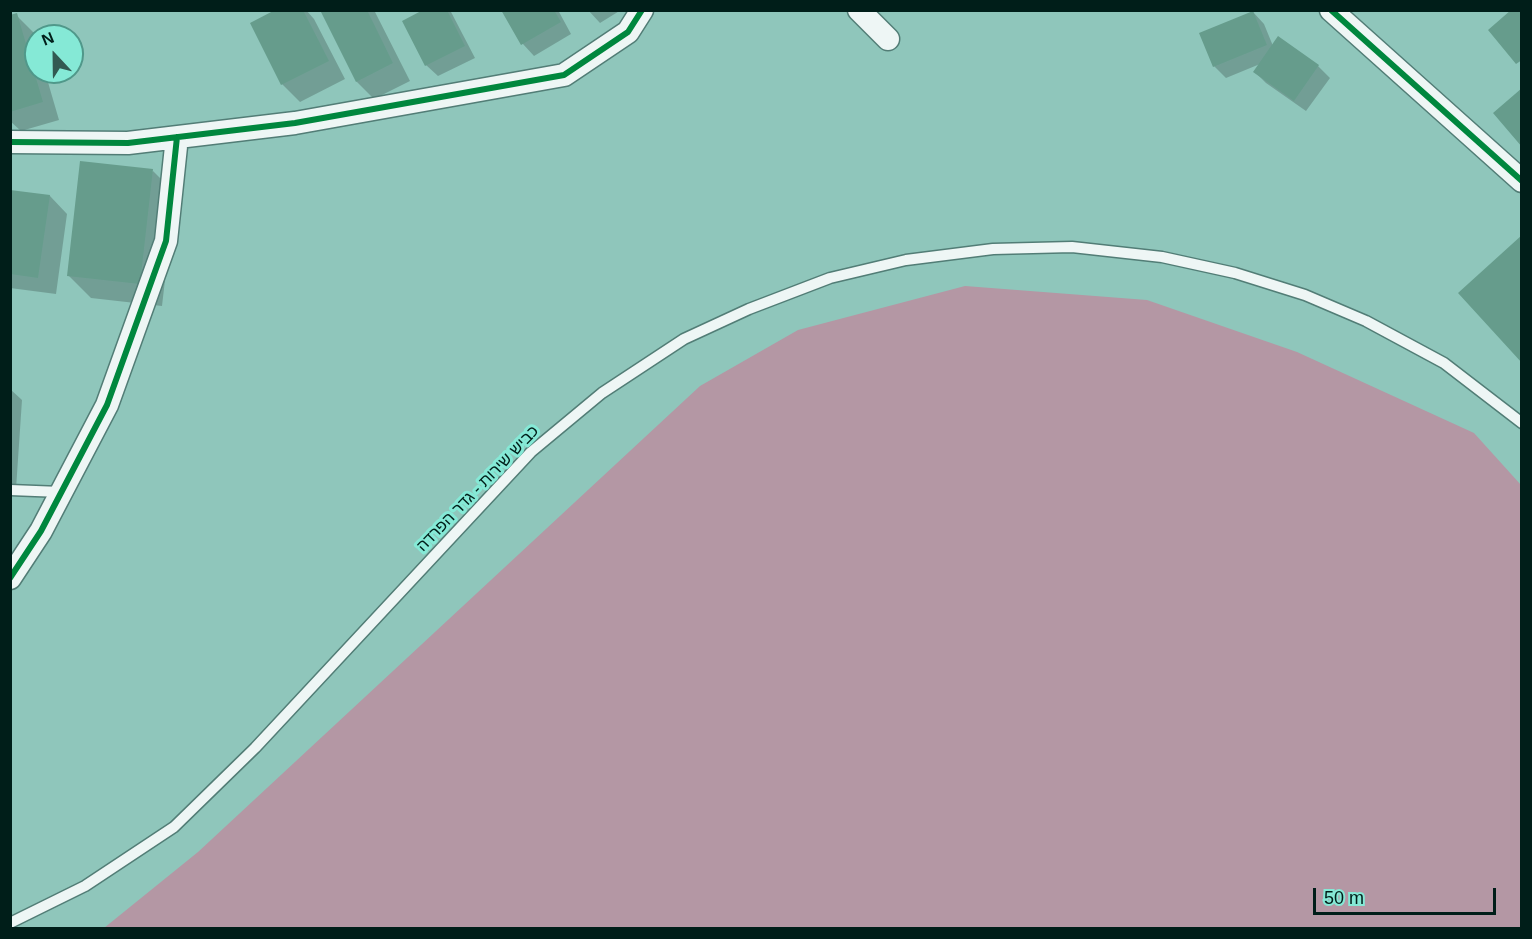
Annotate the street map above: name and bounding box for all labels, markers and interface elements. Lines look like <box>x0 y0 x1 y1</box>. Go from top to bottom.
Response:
north arrow <box>24 24 84 84</box>
text: N <box>39 29 56 49</box>
street label: כביש שירות - גדר הפרדה <box>413 422 543 556</box>
scale bar <box>1316 876 1499 914</box>
text: 50 m <box>1324 888 1364 908</box>

